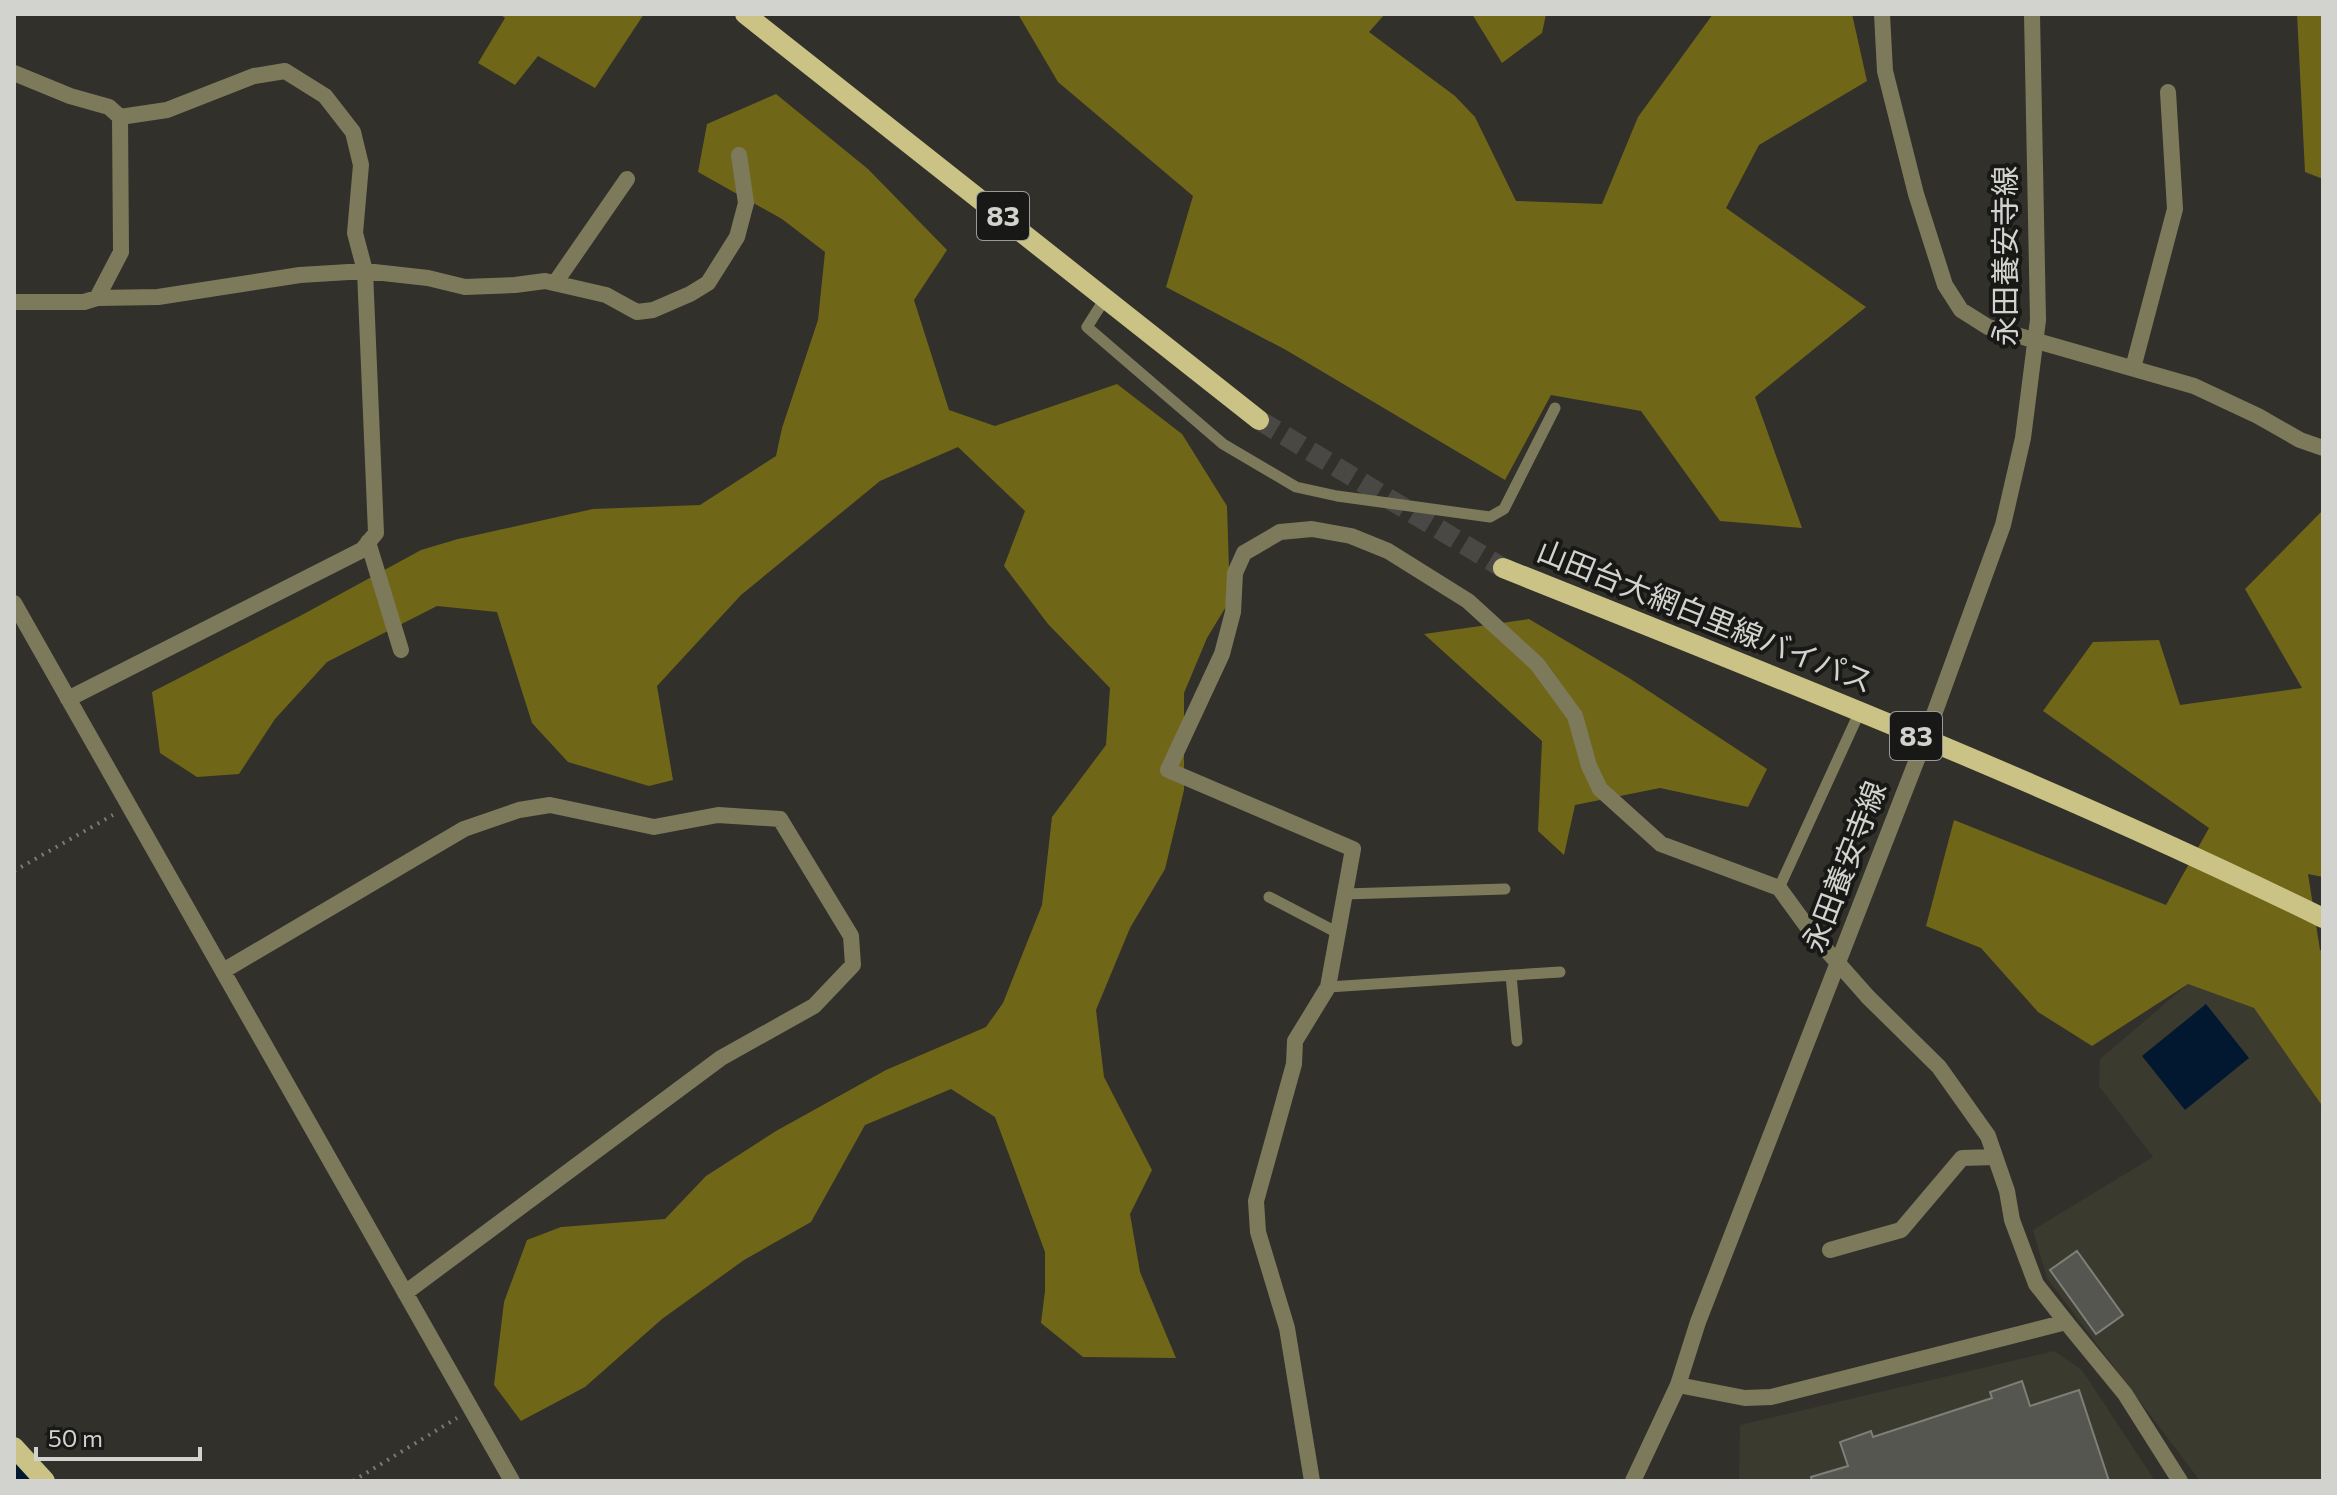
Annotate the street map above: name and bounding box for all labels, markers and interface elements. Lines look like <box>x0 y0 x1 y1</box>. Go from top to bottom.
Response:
street label: 永田養安寺線 <box>1985 166 2022 346</box>
road number: 83 <box>977 192 1029 240</box>
street label: 山田台大網白里線バイパス <box>1532 530 1879 699</box>
road number: 83 <box>1890 712 1942 760</box>
street label: 永田養安寺線 <box>1793 775 1892 957</box>
scale bar <box>36 1411 200 1461</box>
text: 50 m <box>48 1423 103 1452</box>

